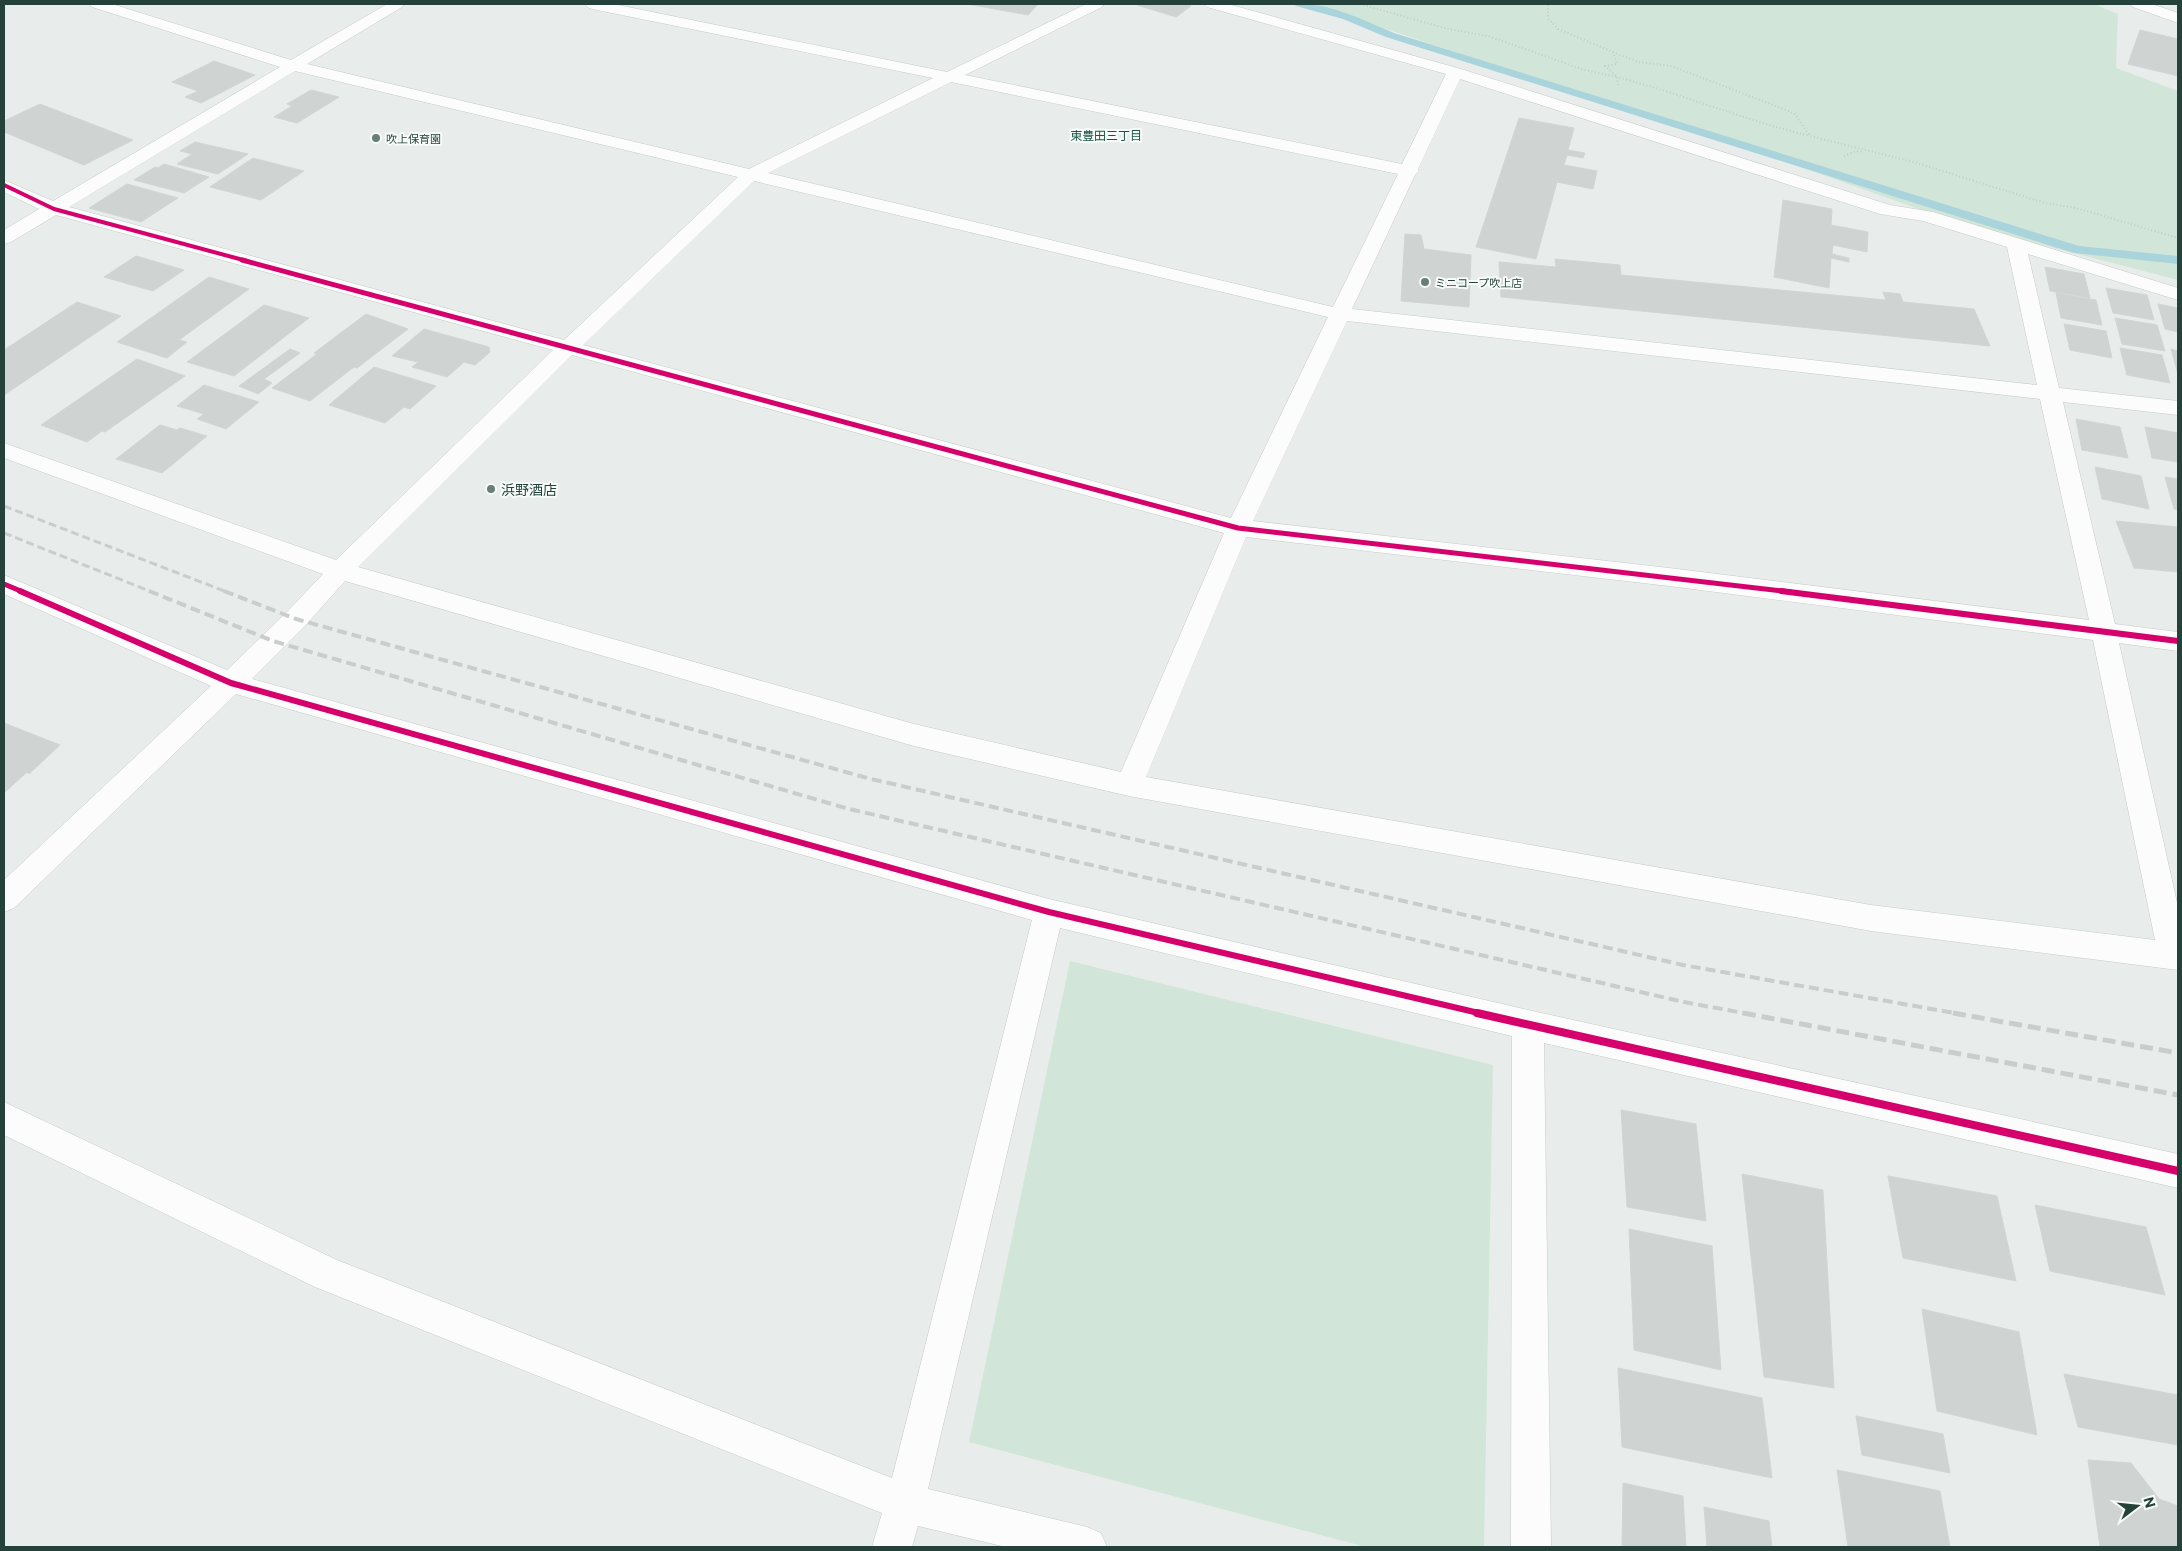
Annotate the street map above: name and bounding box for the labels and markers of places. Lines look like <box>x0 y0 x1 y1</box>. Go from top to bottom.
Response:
marker: 吹上保育園 <box>370 132 382 144</box>
place label: 吹上保育園 <box>386 132 441 145</box>
marker: ミニコープ吹上店 <box>1419 276 1431 288</box>
place label: ミニコープ吹上店 <box>1435 276 1522 289</box>
place label: 浜野酒店 <box>501 481 557 498</box>
marker: 浜野酒店 <box>485 483 497 495</box>

